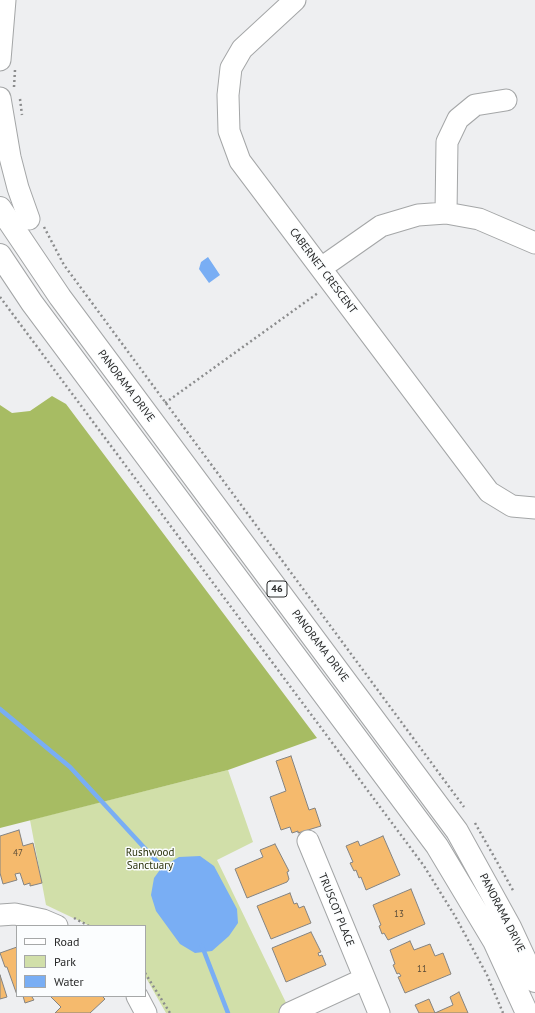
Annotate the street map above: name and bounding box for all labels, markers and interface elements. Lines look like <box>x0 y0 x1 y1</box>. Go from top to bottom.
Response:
street label: CABERNET CRESCENT <box>286 226 360 316</box>
street label: PANORAMA DRIVE <box>95 347 157 425</box>
road number: 46 <box>267 581 287 597</box>
street label: PANORAMA DRIVE <box>289 607 351 685</box>
park label: Rushwood Sanctuary <box>126 846 174 872</box>
house number: 47 <box>13 848 23 858</box>
street label: TRUSCOT PLACE <box>315 871 357 949</box>
street label: PANORAMA DRIVE <box>476 871 528 955</box>
house number: 13 <box>394 909 404 919</box>
legend <box>16 925 146 997</box>
text: Road <box>54 934 79 949</box>
text: Park <box>54 954 76 969</box>
house number: 11 <box>417 964 427 974</box>
text: Water <box>54 974 84 989</box>

